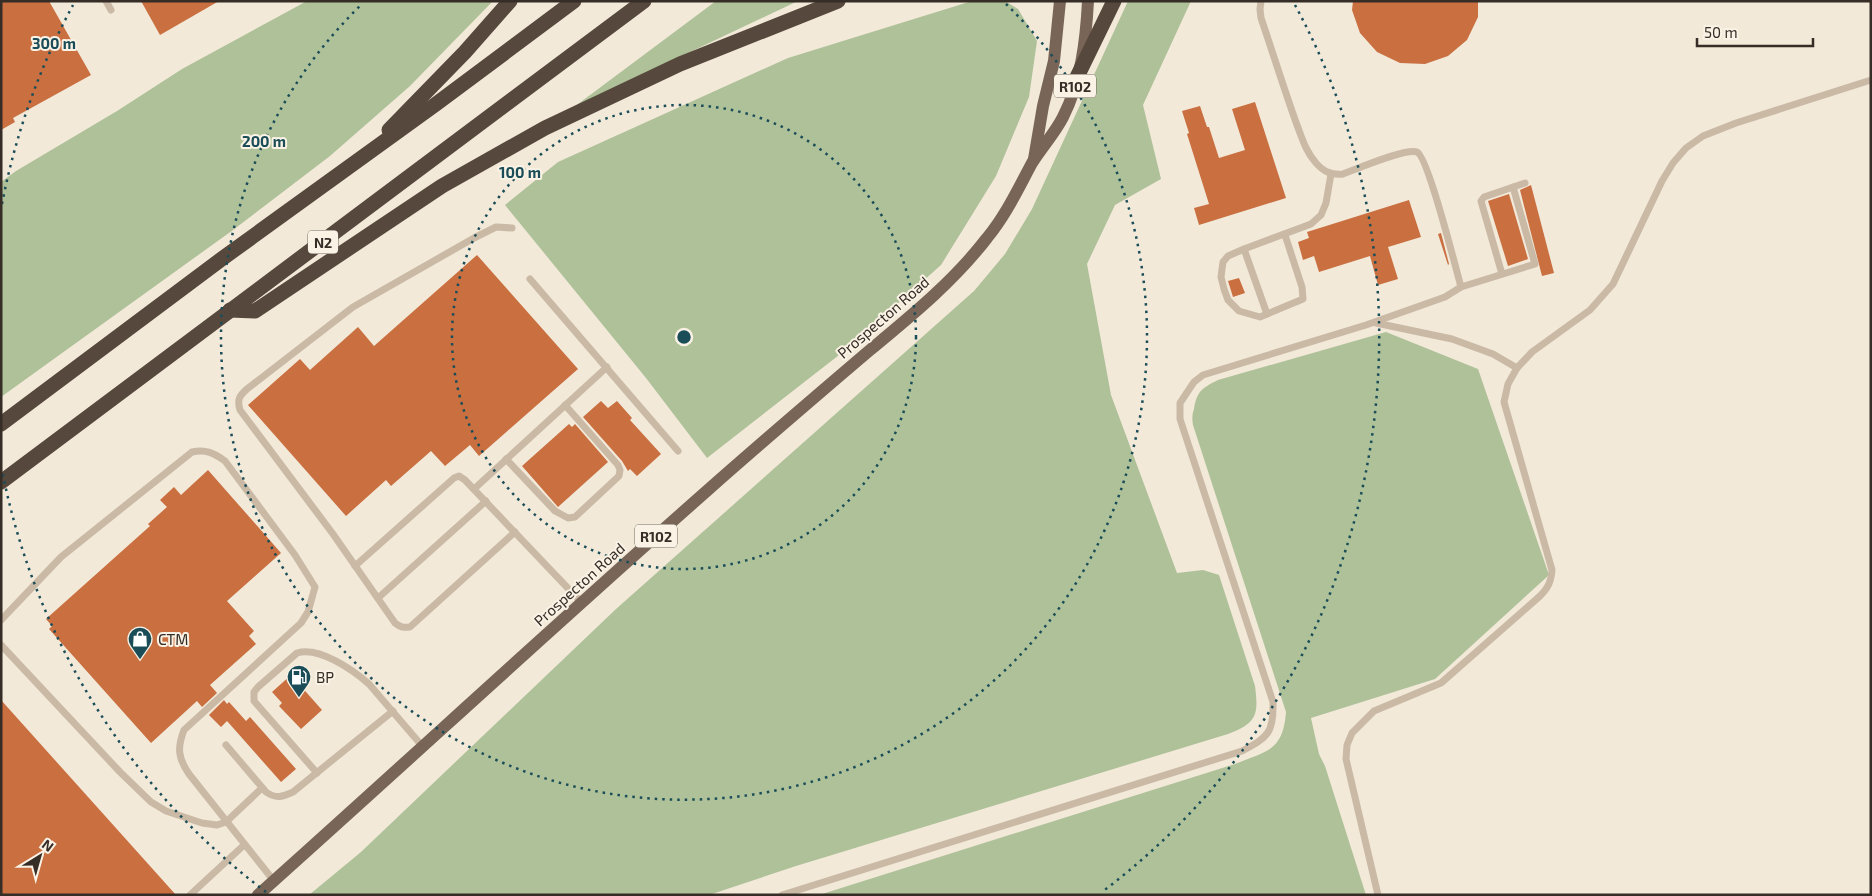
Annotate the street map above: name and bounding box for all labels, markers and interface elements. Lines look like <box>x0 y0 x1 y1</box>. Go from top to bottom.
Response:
scale bar <box>1697 15 1813 47</box>
text: 50 m <box>1704 23 1738 41</box>
text: 300 m <box>32 34 76 52</box>
road number: R102 <box>1054 74 1096 98</box>
text: 200 m <box>242 132 286 150</box>
text: 100 m <box>499 163 541 181</box>
road number: N2 <box>308 230 338 253</box>
street label: Prospecton Road <box>833 272 933 362</box>
centre of rings <box>675 328 693 346</box>
road number: R102 <box>635 524 677 548</box>
street label: Prospecton Road <box>530 539 628 629</box>
shop icon: CTM <box>127 626 153 660</box>
place label: CTM <box>158 630 188 648</box>
fuel station icon: BP <box>286 664 312 698</box>
place label: BP <box>316 668 334 686</box>
north arrow <box>15 831 65 881</box>
text: N <box>39 835 57 855</box>

